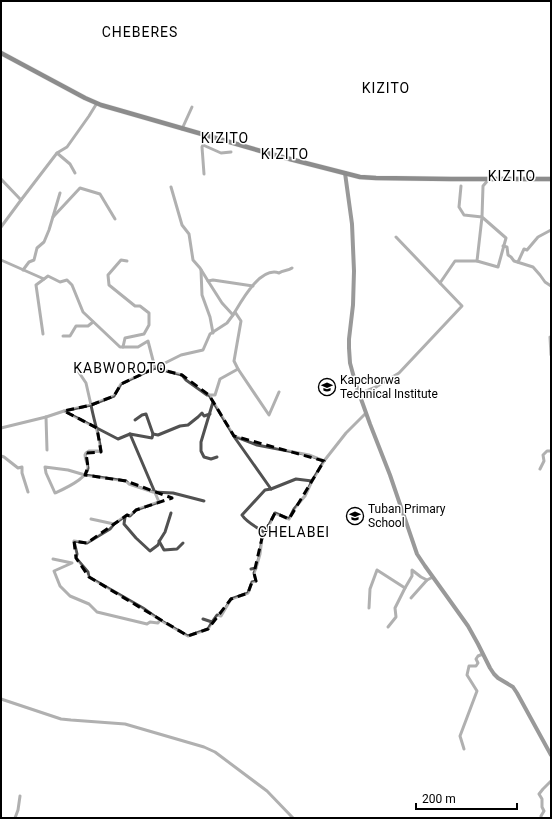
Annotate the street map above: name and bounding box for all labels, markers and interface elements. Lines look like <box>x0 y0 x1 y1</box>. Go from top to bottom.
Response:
district label: CHEBERES <box>102 24 178 40</box>
district label: KIZITO <box>362 80 410 96</box>
district label: KIZITO <box>201 130 249 146</box>
district label: KIZITO <box>261 146 309 162</box>
district label: KIZITO <box>488 168 536 184</box>
district label: KABWOROTO <box>73 360 167 376</box>
place label: Kapchorwa Technical Institute <box>340 373 438 401</box>
school or university icon: Kapchorwa Technical Institute <box>317 377 337 397</box>
place label: Tuban Primary School <box>368 502 446 530</box>
school or university icon: Tuban Primary School <box>345 506 365 526</box>
district label: CHELABEI <box>258 524 330 540</box>
scale bar <box>416 785 517 811</box>
text: 200 m <box>422 792 456 806</box>

